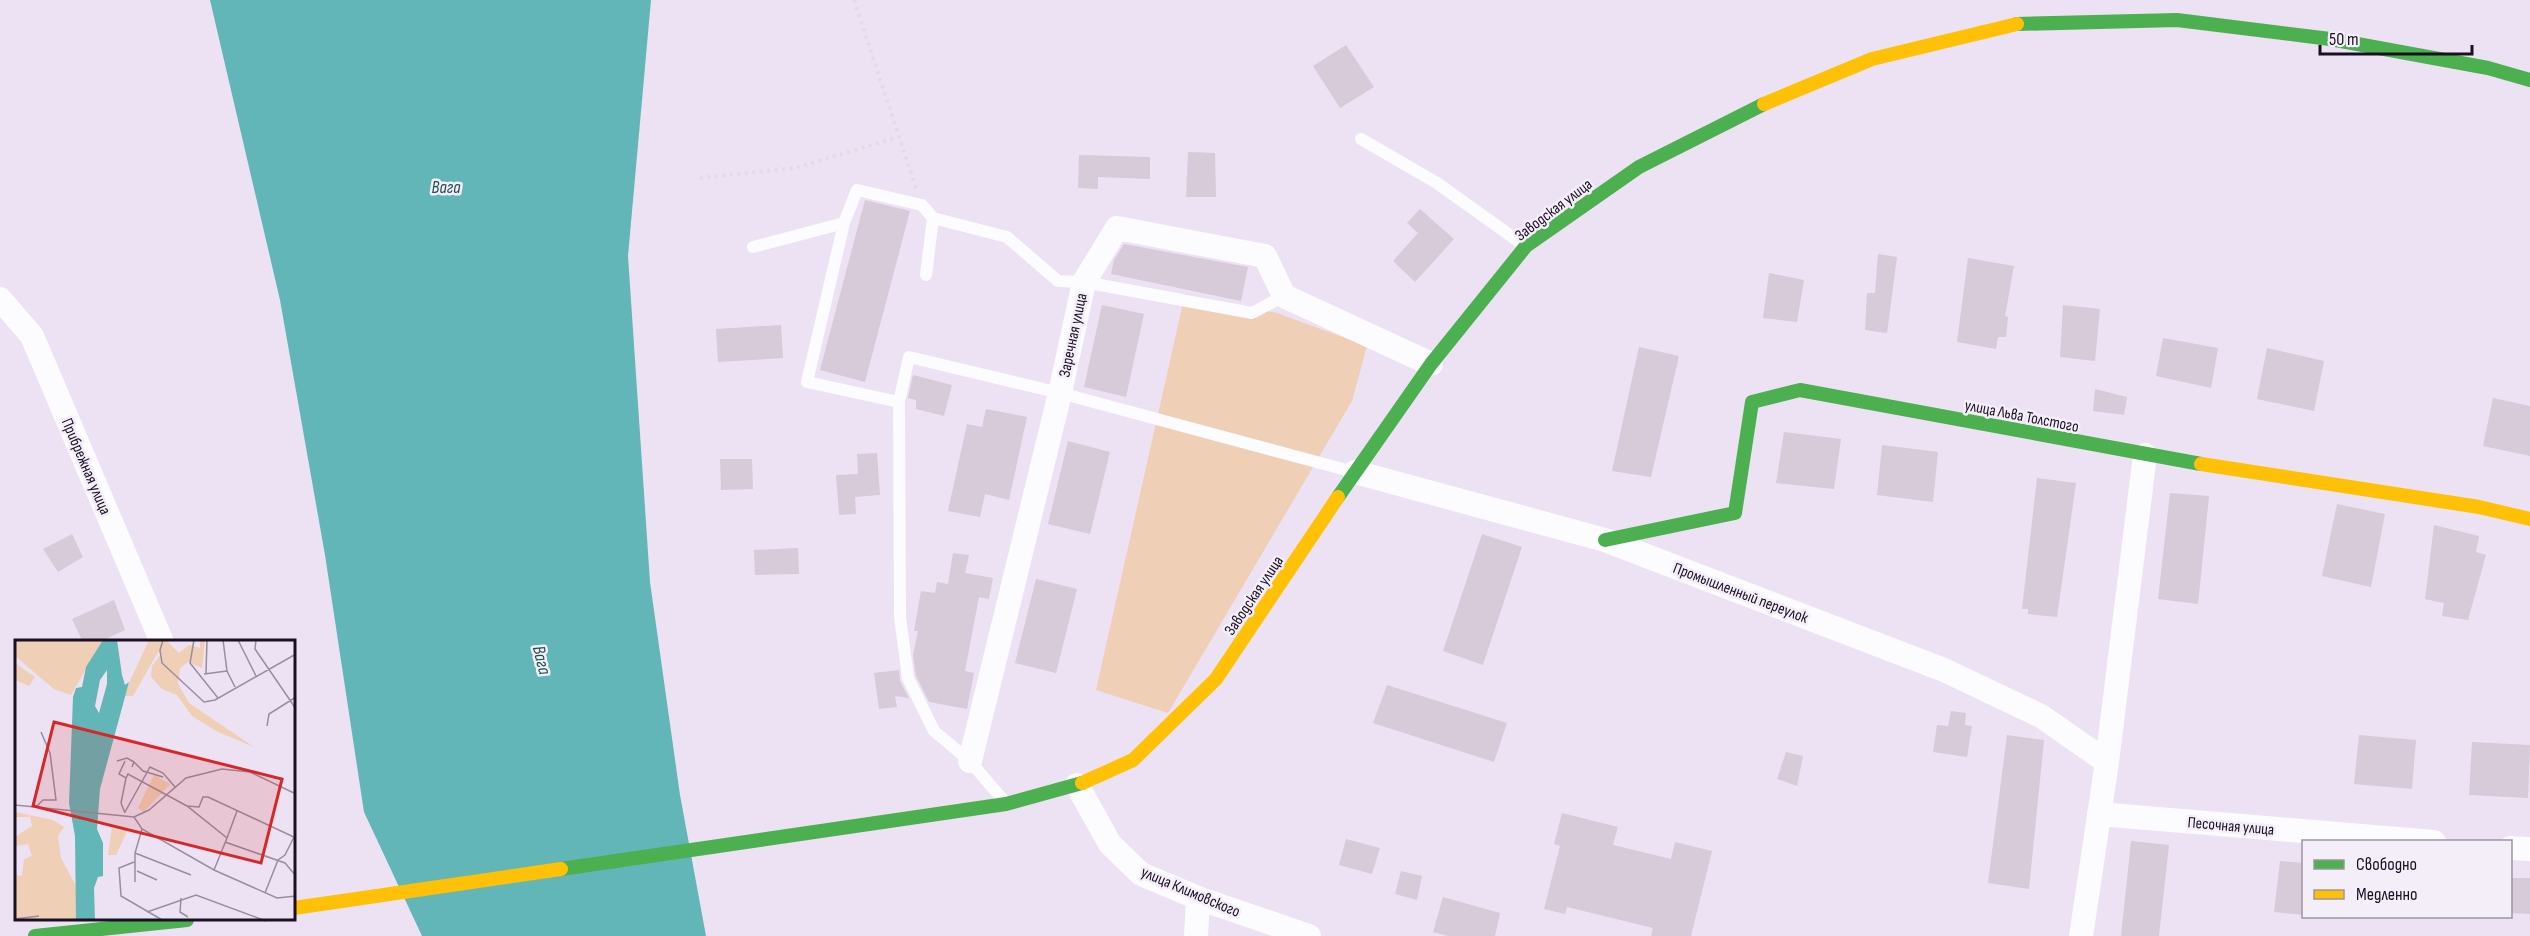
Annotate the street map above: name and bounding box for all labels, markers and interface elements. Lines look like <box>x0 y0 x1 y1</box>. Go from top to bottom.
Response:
scale bar <box>2320 18 2472 56</box>
text: 50 m <box>2329 29 2359 50</box>
street label: Заводская улица <box>1512 175 1596 245</box>
water label: Вага <box>432 177 461 198</box>
street label: Заречная улица <box>1055 291 1092 379</box>
street label: улица Льва Толстого <box>1963 396 2080 437</box>
street label: Прибрежная улица <box>57 416 114 518</box>
street label: Заводская улица <box>1221 553 1288 639</box>
street label: Промышленный переулок <box>1670 559 1811 628</box>
inset map <box>15 640 296 921</box>
water label: Вага <box>528 644 555 677</box>
street label: Песочная улица <box>2187 813 2275 840</box>
legend <box>2302 840 2512 918</box>
text: Свободно <box>2356 854 2417 875</box>
street label: улица Климовского <box>1138 863 1243 922</box>
text: Медленно <box>2356 884 2418 905</box>

